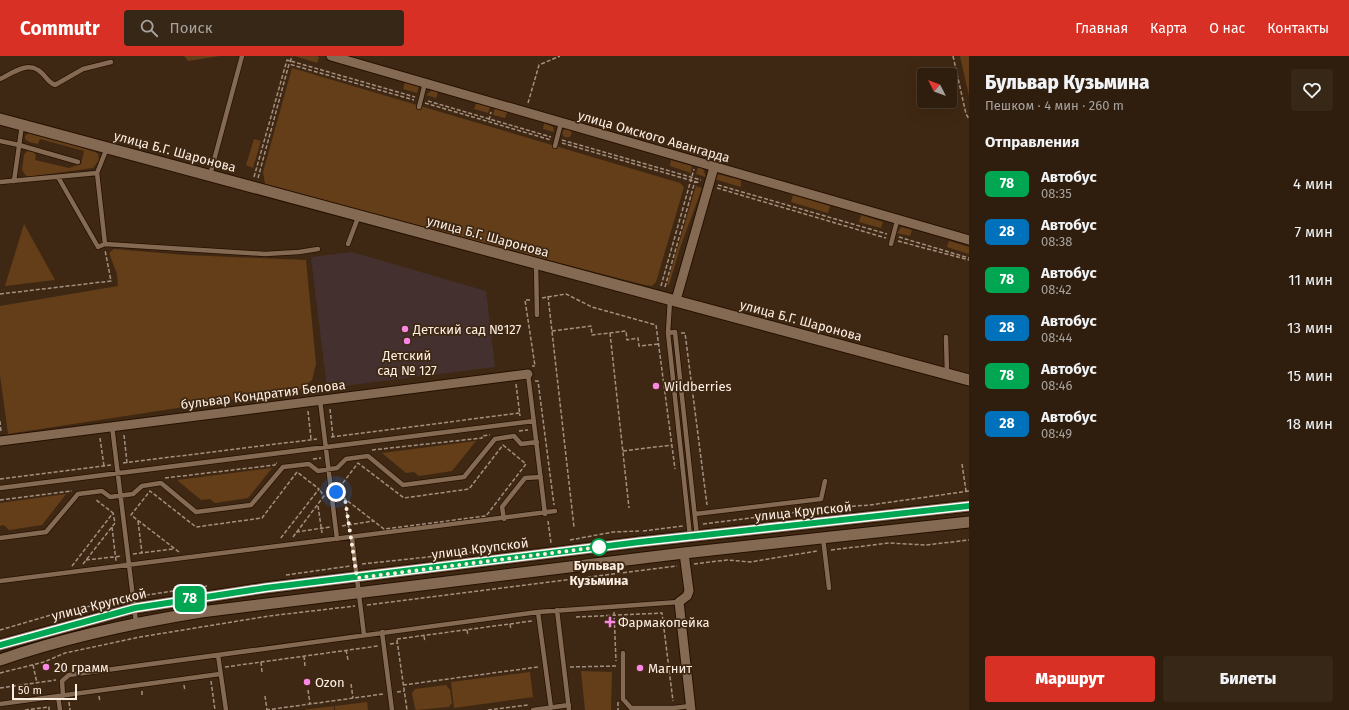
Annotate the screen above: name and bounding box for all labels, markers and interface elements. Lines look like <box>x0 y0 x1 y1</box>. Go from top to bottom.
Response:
search box <box>124 10 404 46</box>
text: Commutr <box>20 17 100 40</box>
icon: search <box>138 17 160 39</box>
text: Поиск <box>170 19 212 37</box>
text: Главная <box>1075 20 1128 37</box>
text: Карта <box>1150 20 1187 37</box>
text: О нас <box>1209 20 1245 37</box>
text: Контакты <box>1267 20 1329 37</box>
north arrow <box>917 68 957 108</box>
map controls <box>917 68 957 108</box>
button: heart <box>1291 69 1333 111</box>
text: Бульвар Кузьмина <box>985 71 1150 94</box>
text: Пешком · 4 мин · 260 m <box>985 98 1124 113</box>
street label: улица Омского Авангарда <box>576 108 732 165</box>
street label: улица Б.Г. Шаронова <box>112 128 238 175</box>
text: Отправления <box>985 133 1079 151</box>
text: Автобус <box>1041 168 1097 186</box>
text: 78 <box>1000 175 1014 192</box>
text: 4 мин <box>1293 175 1333 193</box>
text: 08:35 <box>1041 186 1072 201</box>
street label: улица Б.Г. Шаронова <box>425 213 551 260</box>
text: Автобус <box>1041 216 1097 234</box>
text: 28 <box>999 223 1015 240</box>
text: 7 мин <box>1294 223 1333 241</box>
text: 08:38 <box>1041 234 1072 249</box>
text: Автобус <box>1041 264 1097 282</box>
text: 78 <box>1000 271 1014 288</box>
text: 11 мин <box>1288 271 1333 289</box>
text: 08:42 <box>1041 282 1072 297</box>
street label: улица Б.Г. Шаронова <box>738 297 864 344</box>
text: Автобус <box>1041 312 1097 330</box>
text: 28 <box>999 319 1015 336</box>
text: 13 мин <box>1287 319 1333 337</box>
place label: Детский сад №127 <box>412 322 522 337</box>
marker: Детский сад №127 <box>400 324 410 334</box>
text: 08:44 <box>1041 330 1072 345</box>
marker: Детский сад № 127 <box>402 336 412 346</box>
place label: Детский сад № 127 <box>377 348 437 378</box>
text: Автобус <box>1041 360 1097 378</box>
text: 78 <box>1000 367 1014 384</box>
text: 15 мин <box>1287 367 1333 385</box>
street label: бульвар Кондратия Белова <box>180 377 346 412</box>
text: 08:46 <box>1041 378 1072 393</box>
place label: Wildberries <box>664 379 732 394</box>
marker: Wildberries <box>651 381 661 391</box>
text: Автобус <box>1041 408 1097 426</box>
text: 28 <box>999 415 1015 432</box>
text: 18 мин <box>1286 415 1333 433</box>
text: 08:49 <box>1041 426 1072 441</box>
your location <box>326 482 346 502</box>
street label: улица Крупской <box>754 499 852 524</box>
street label: улица Крупской <box>431 535 529 562</box>
marker: Бульвар Кузьмина <box>590 538 608 556</box>
place label: Бульвар Кузьмина <box>570 558 628 588</box>
street label: улица Крупской <box>50 585 148 624</box>
line badge: 78 <box>172 586 208 612</box>
text: 78 <box>183 590 197 607</box>
place label: Фармакопейка <box>618 615 710 630</box>
marker: Фармакопейка <box>605 617 615 627</box>
button: Маршрут <box>985 656 1155 702</box>
button: Билеты <box>1163 656 1333 702</box>
place label: 20 грамм <box>54 660 109 675</box>
place label: Магнит <box>648 661 692 676</box>
marker: 20 грамм <box>41 662 51 672</box>
marker: Магнит <box>635 663 645 673</box>
place label: Ozon <box>315 675 345 690</box>
marker: Ozon <box>302 677 312 687</box>
scale bar <box>12 682 77 701</box>
text: 50 m <box>18 684 42 697</box>

